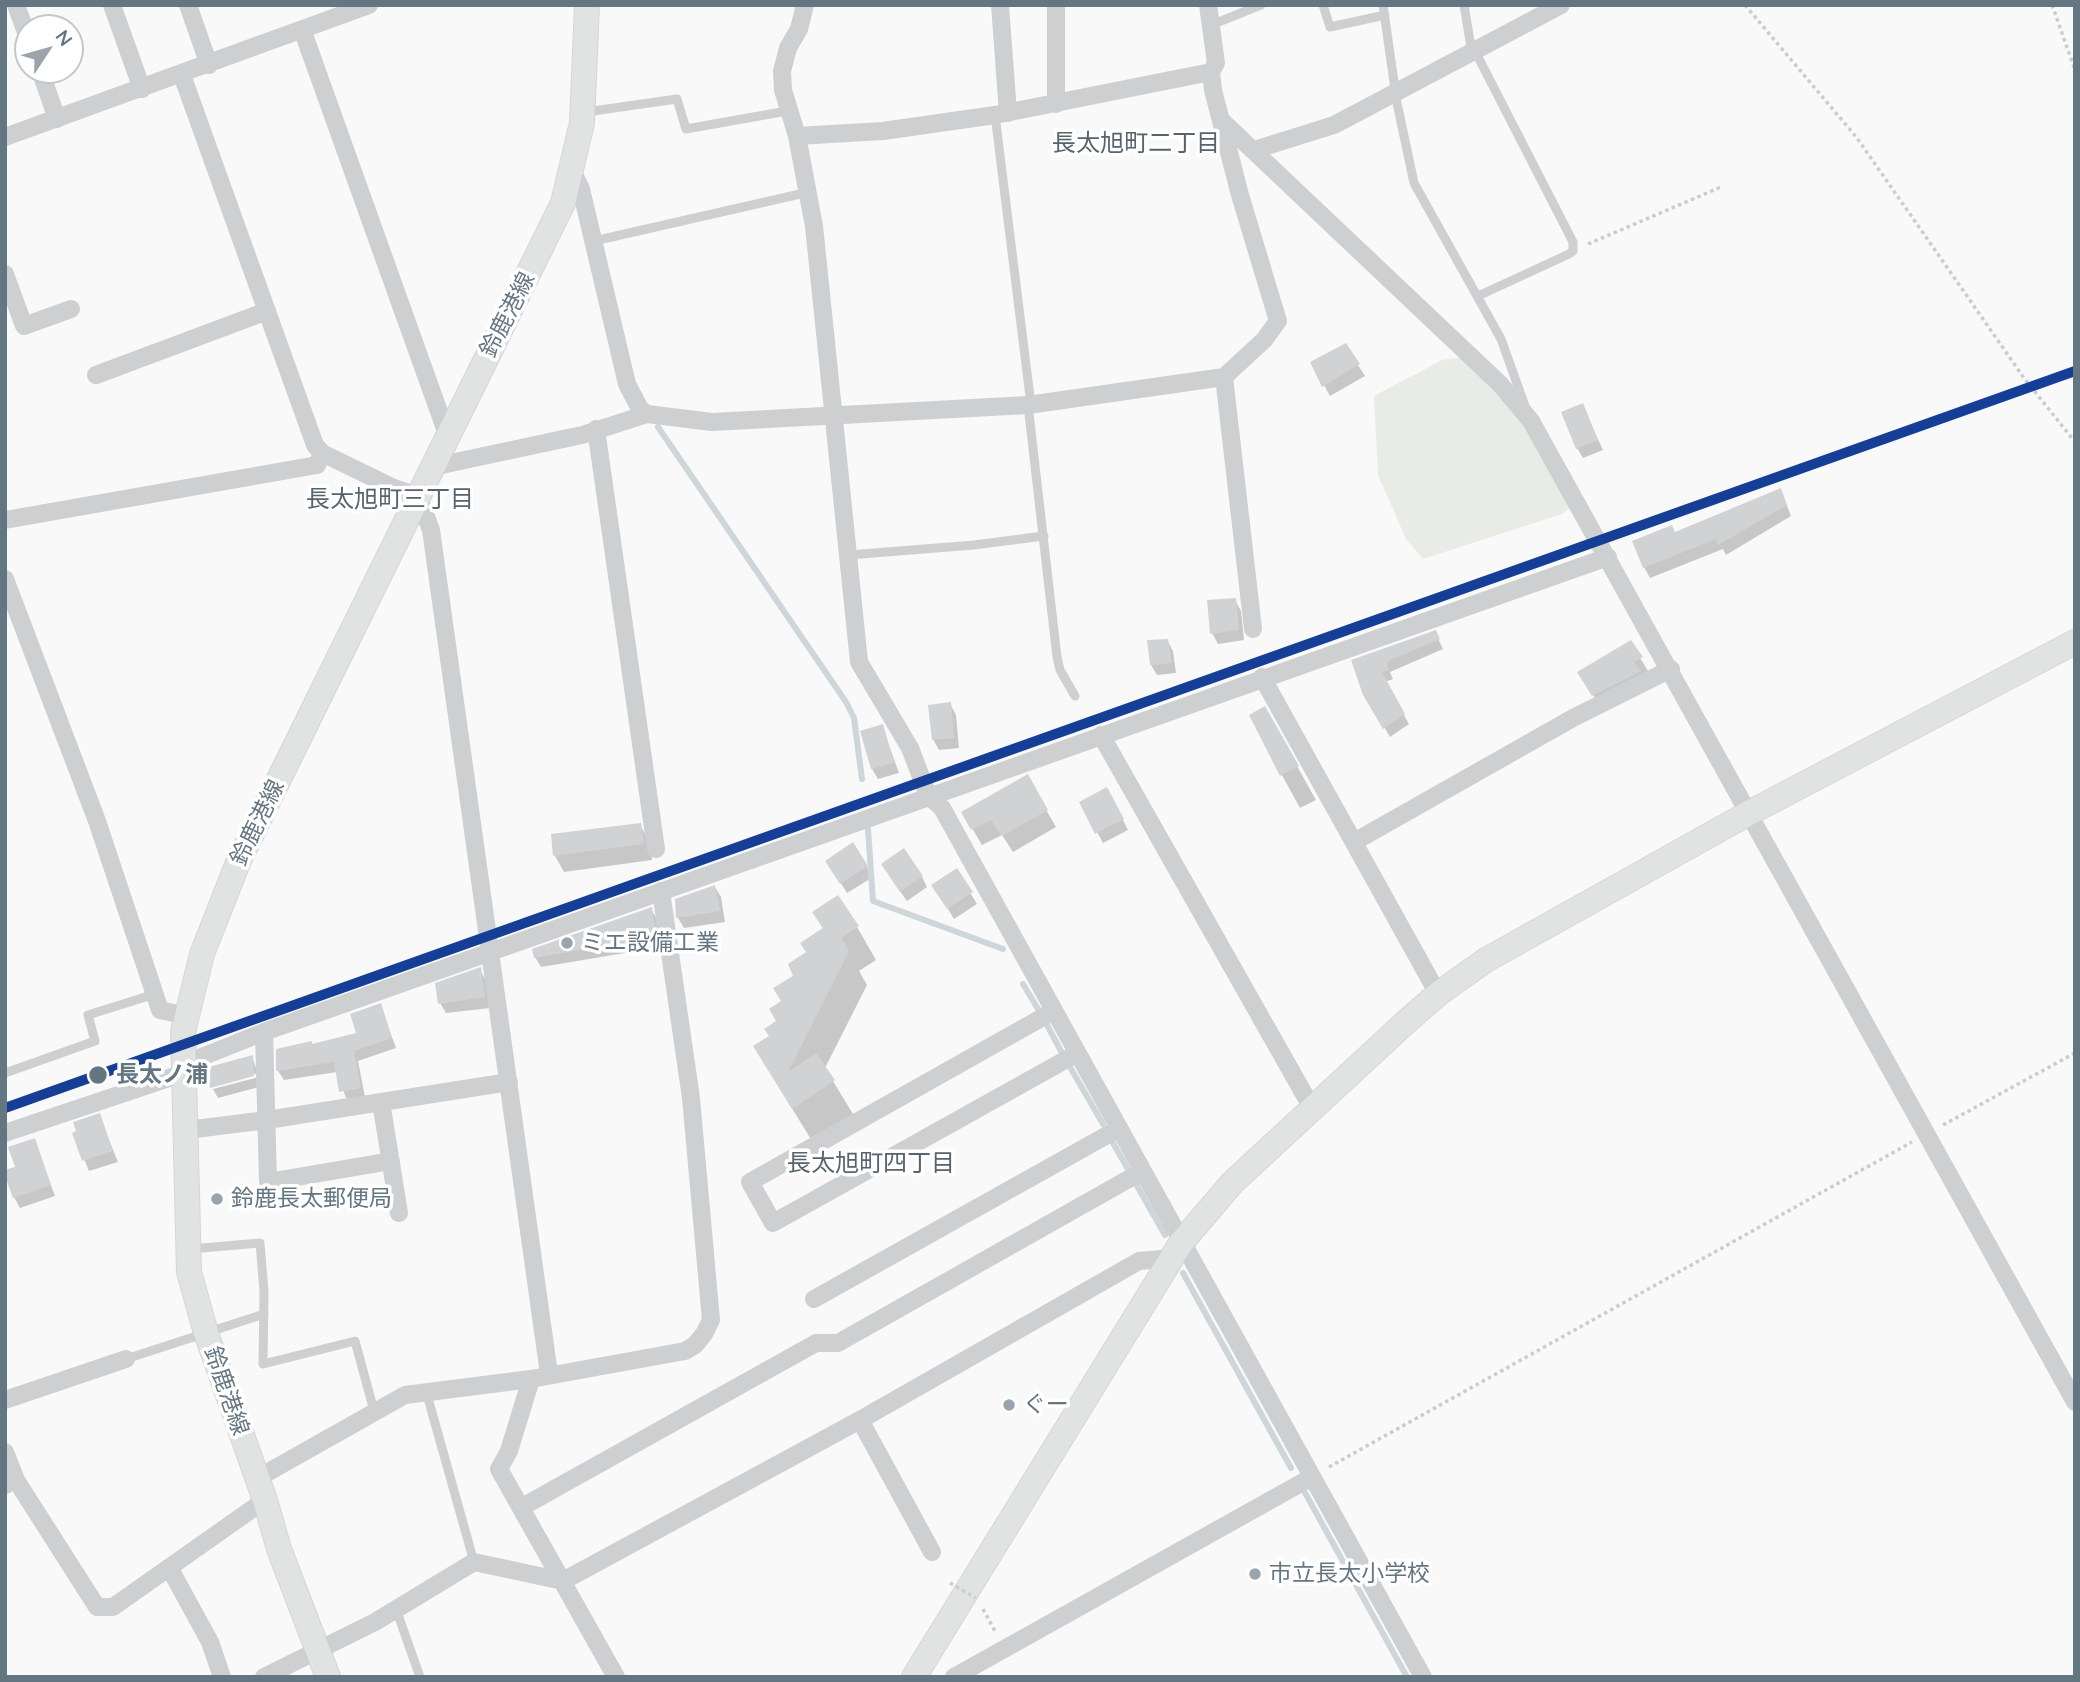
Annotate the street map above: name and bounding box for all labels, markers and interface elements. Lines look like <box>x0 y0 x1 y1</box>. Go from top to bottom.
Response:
north arrow <box>14 14 84 84</box>
text: N <box>51 25 78 51</box>
district label: 長太旭町二丁目 <box>1052 130 1220 158</box>
street label: 鈴鹿港線 <box>475 268 541 362</box>
district label: 長太旭町三丁目 <box>306 486 474 514</box>
street label: 鈴鹿港線 <box>225 776 291 870</box>
place label: ミエ設備工業 <box>581 929 719 957</box>
marker: ミエ設備工業 <box>559 935 575 951</box>
place label: 長太ノ浦 <box>116 1061 208 1089</box>
marker: 長太ノ浦 <box>87 1064 109 1086</box>
district label: 長太旭町四丁目 <box>787 1150 955 1178</box>
place label: 鈴鹿長太郵便局 <box>231 1185 392 1213</box>
marker: 鈴鹿長太郵便局 <box>209 1191 225 1207</box>
street label: 鈴鹿港線 <box>198 1343 254 1439</box>
place label: ぐー <box>1023 1391 1069 1419</box>
marker: ぐー <box>1001 1397 1017 1413</box>
place label: 市立長太小学校 <box>1269 1560 1430 1588</box>
marker: 市立長太小学校 <box>1247 1566 1263 1582</box>

